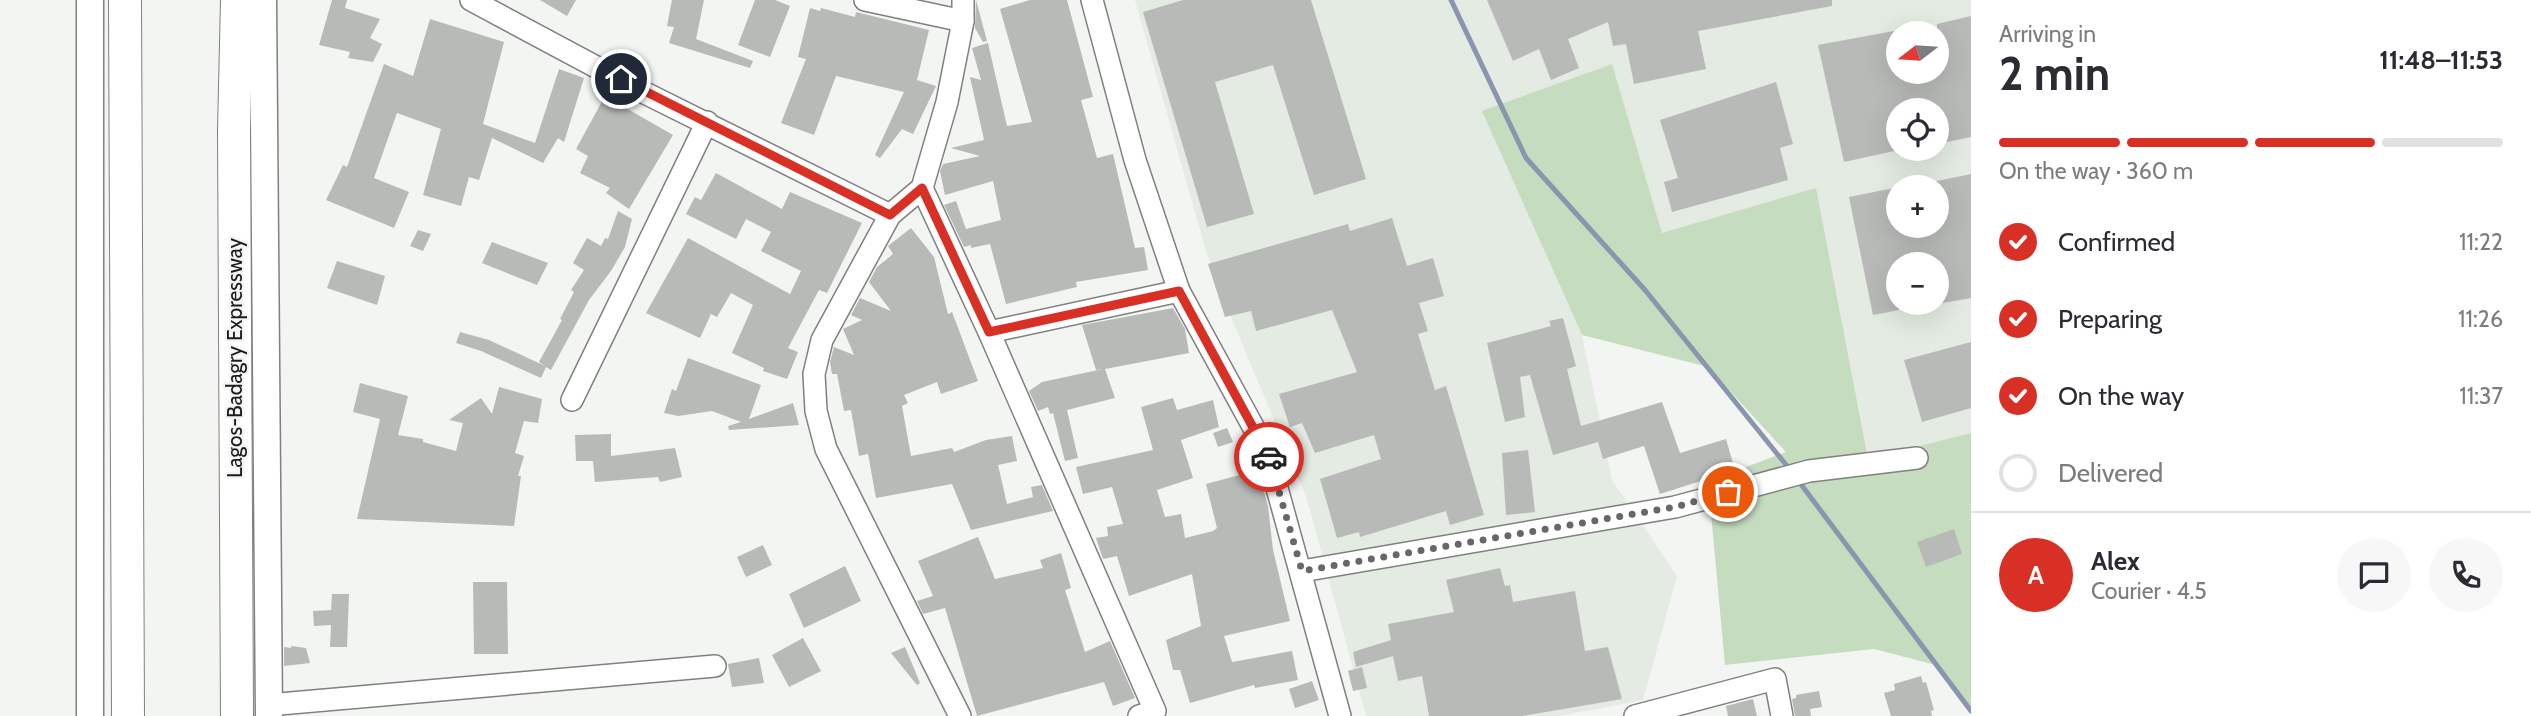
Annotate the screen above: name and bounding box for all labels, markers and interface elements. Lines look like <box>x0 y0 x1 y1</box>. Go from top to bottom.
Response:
text: Arriving in <box>1999 20 2096 48</box>
north arrow <box>1886 21 1950 84</box>
map controls <box>1886 21 1949 315</box>
text: 11:48–11:53 <box>2379 44 2503 76</box>
text: 2 min <box>1999 46 2110 102</box>
pin <box>591 49 651 109</box>
icon: home <box>602 60 640 98</box>
button: locate <box>1886 98 1949 161</box>
text: On the way · 360 m <box>1999 157 2193 185</box>
button: + <box>1886 175 1949 238</box>
icon: check <box>1999 223 2037 261</box>
text: Confirmed <box>2058 226 2175 258</box>
text: 11:22 <box>2459 228 2503 256</box>
street label: Lagos-Badagry Expressway <box>222 238 247 478</box>
button: − <box>1886 252 1949 315</box>
icon: check <box>1999 300 2037 338</box>
text: Preparing <box>2058 303 2162 335</box>
text: 11:26 <box>2458 305 2503 333</box>
icon: check <box>1999 377 2037 415</box>
text: On the way <box>2058 380 2184 412</box>
text: 11:37 <box>2459 382 2503 410</box>
courier <box>1234 422 1304 492</box>
icon: car <box>1250 438 1288 476</box>
text: Delivered <box>2058 457 2163 489</box>
pin <box>1698 462 1758 522</box>
icon: bag <box>1709 473 1747 511</box>
button: chat <box>2337 538 2411 612</box>
button: phone <box>2429 538 2503 612</box>
text: Alex <box>2091 545 2140 577</box>
text: A <box>2028 559 2044 591</box>
text: Courier · 4.5 <box>2091 577 2207 605</box>

